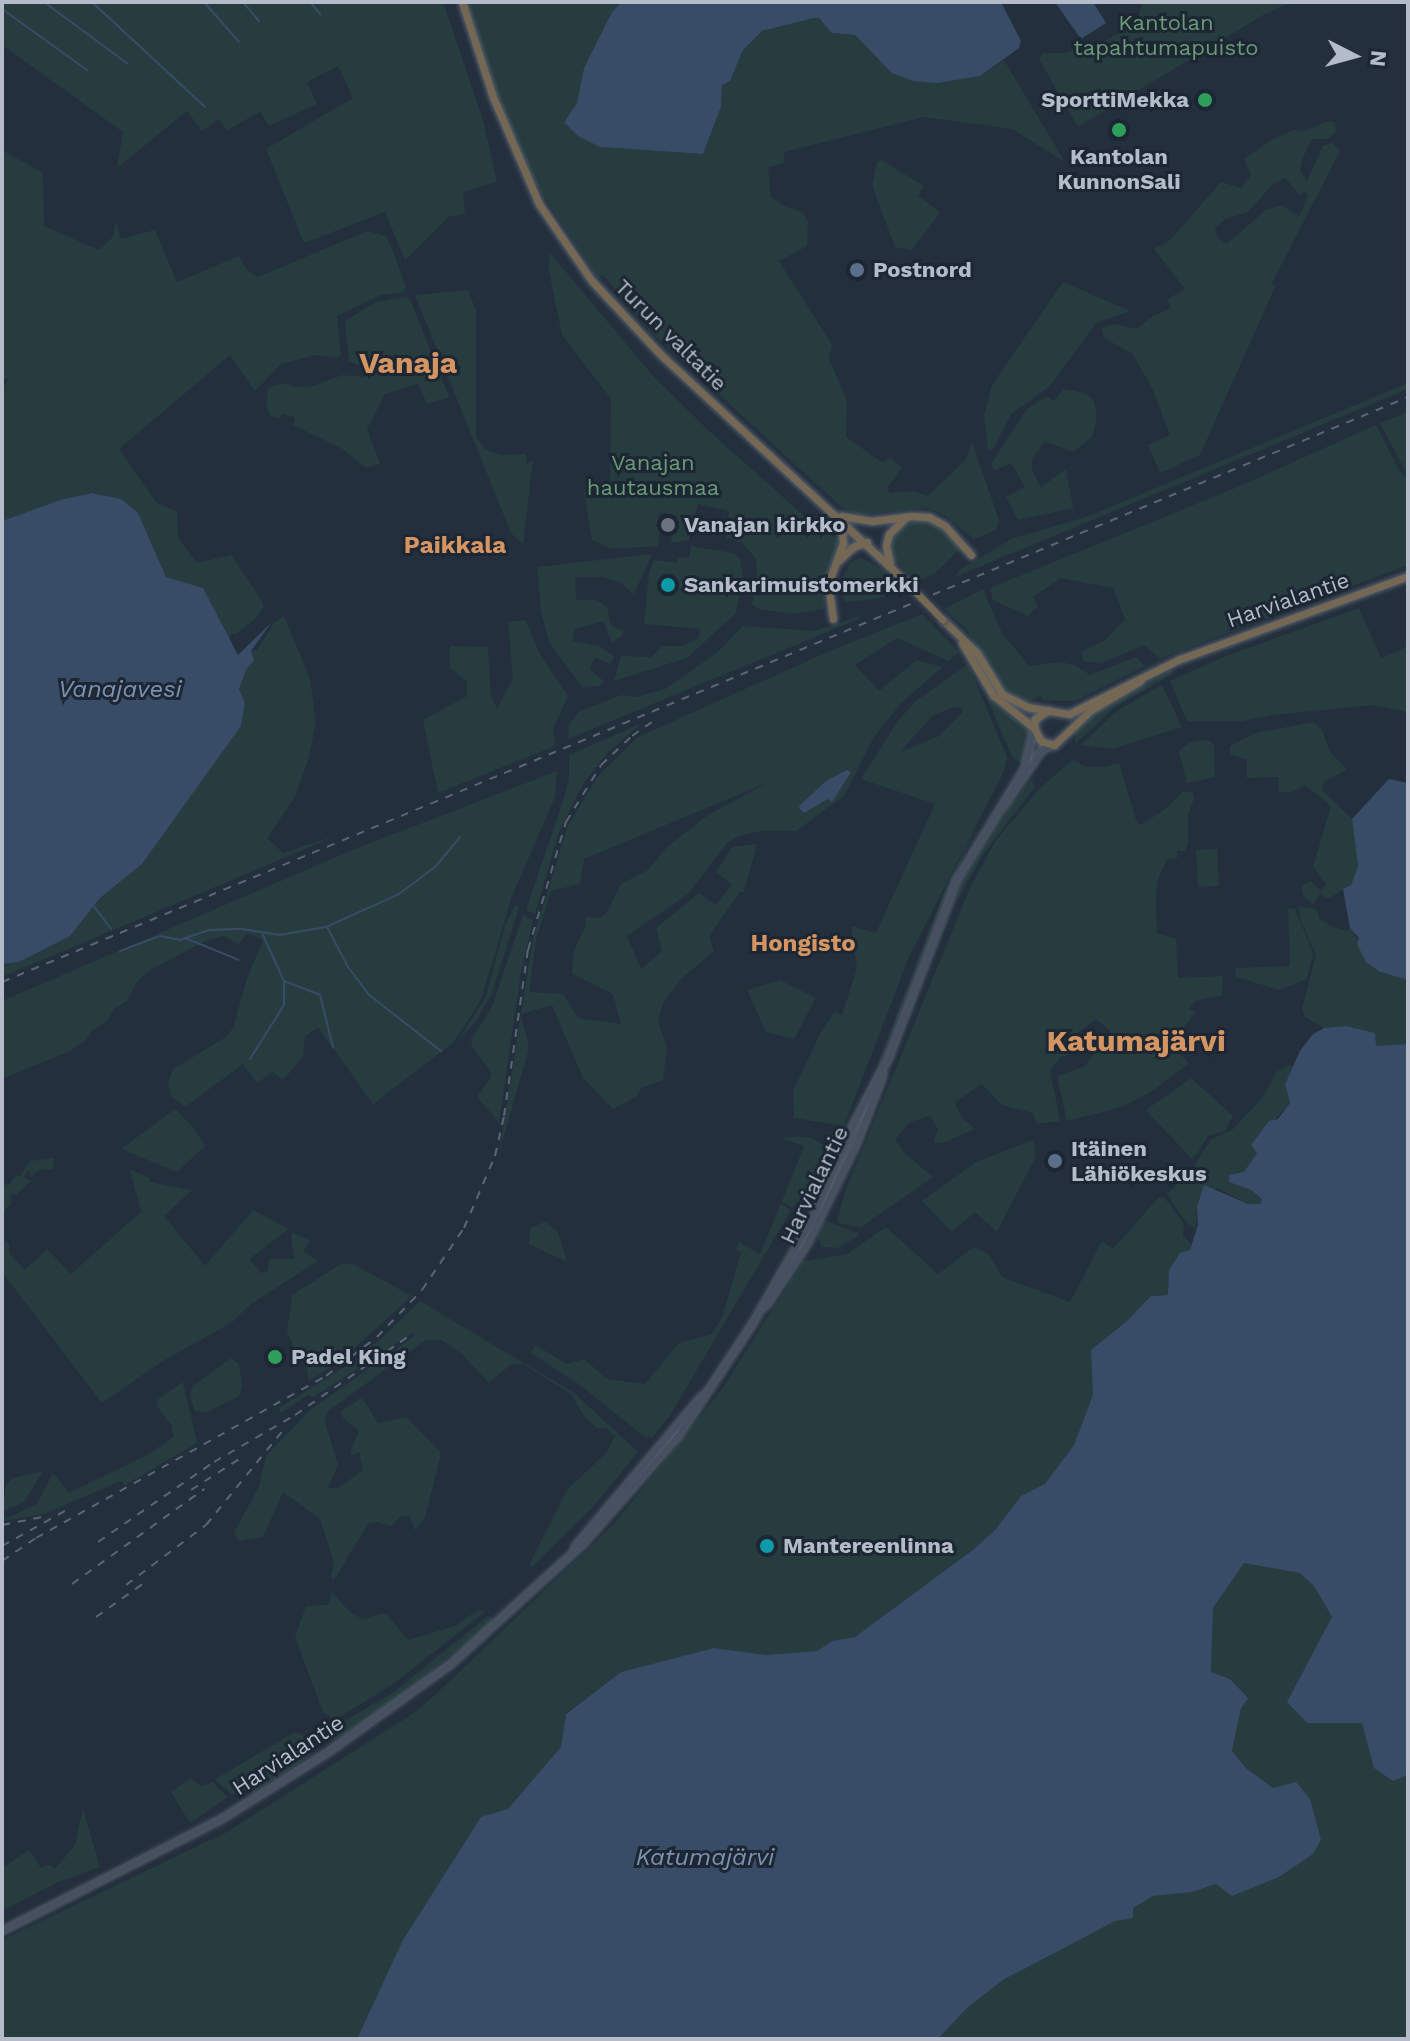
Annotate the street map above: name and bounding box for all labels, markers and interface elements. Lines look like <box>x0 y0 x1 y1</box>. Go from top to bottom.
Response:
park label: Kantolan tapahtumapuisto <box>1074 9 1258 60</box>
north arrow <box>1314 16 1394 96</box>
text: N <box>1365 49 1392 68</box>
place label: SporttiMekka <box>1041 87 1189 113</box>
marker: SporttiMekka <box>1196 91 1214 109</box>
marker: Kantolan KunnonSali <box>1110 121 1128 139</box>
place label: Kantolan KunnonSali <box>1057 143 1181 194</box>
place label: Postnord <box>873 257 972 283</box>
marker: Postnord <box>848 261 866 279</box>
street label: Turun valtatie <box>609 273 733 397</box>
district label: Vanaja <box>359 345 457 381</box>
park label: Vanajan hautausmaa <box>587 449 719 500</box>
place label: Vanajan kirkko <box>684 512 845 538</box>
marker: Vanajan kirkko <box>659 516 677 534</box>
district label: Paikkala <box>404 532 506 560</box>
street label: Harvialantie <box>1223 567 1353 633</box>
place label: Sankarimuistomerkki <box>684 572 919 598</box>
marker: Sankarimuistomerkki <box>659 576 677 594</box>
water label: Vanajavesi <box>58 676 182 704</box>
district label: Hongisto <box>750 930 856 958</box>
district label: Katumajärvi <box>1046 1023 1226 1059</box>
street label: Harvialantie <box>774 1122 854 1248</box>
place label: Itäinen Lähiökeskus <box>1071 1135 1207 1186</box>
marker: Itäinen Lähiökeskus <box>1046 1152 1064 1170</box>
place label: Padel King <box>291 1344 406 1370</box>
marker: Padel King <box>266 1348 284 1366</box>
place label: Mantereenlinna <box>783 1533 954 1559</box>
marker: Mantereenlinna <box>758 1537 776 1555</box>
street label: Harvialantie <box>227 1709 349 1801</box>
water label: Katumajärvi <box>636 1844 774 1872</box>

